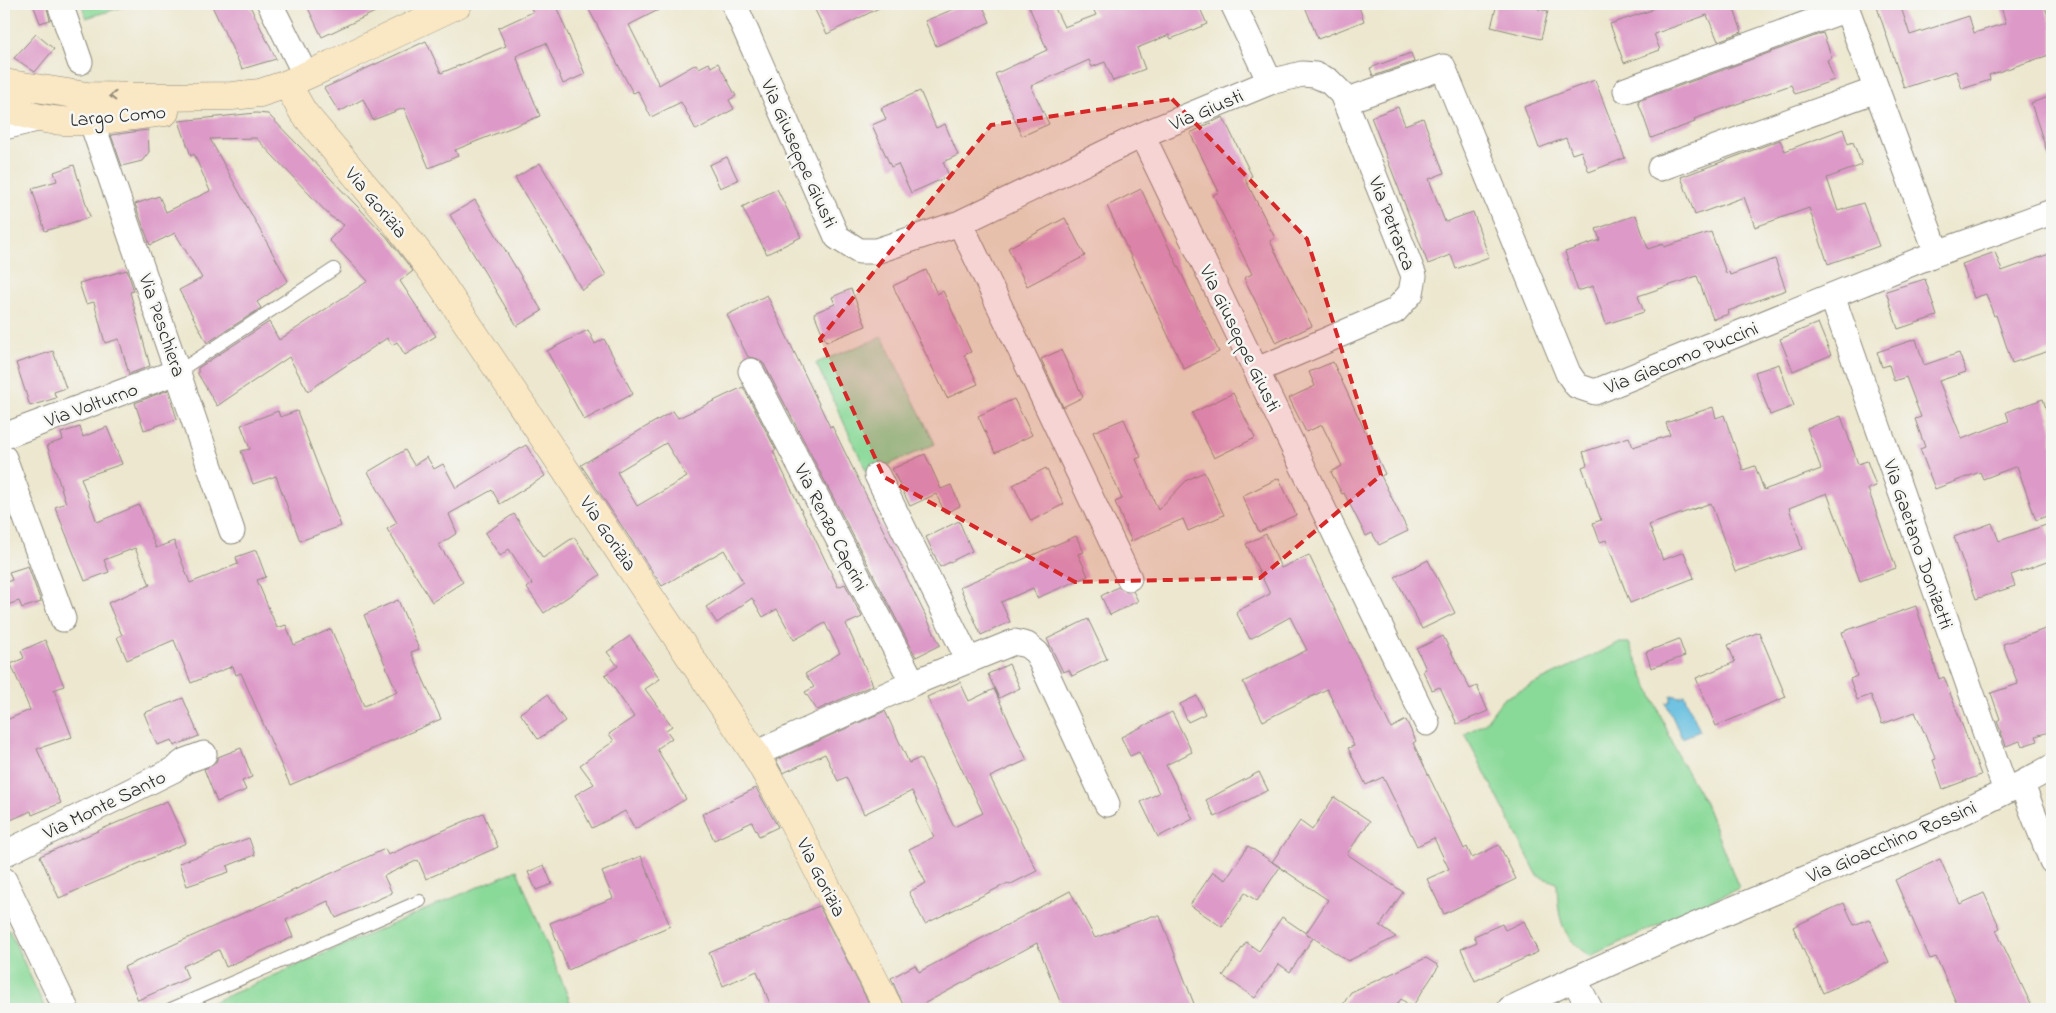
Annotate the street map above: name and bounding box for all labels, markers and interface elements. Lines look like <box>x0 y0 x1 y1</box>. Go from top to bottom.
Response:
street label: Via Giuseppe Giusti <box>751 74 844 233</box>
street label: Via Giusti <box>1165 83 1248 140</box>
one-way arrow <box>109 91 116 101</box>
street label: Largo Como <box>69 99 167 137</box>
street label: Via Gorizia <box>336 161 414 246</box>
street label: Via Petrarca <box>1359 172 1422 275</box>
street label: Via Giuseppe Giusti <box>1190 260 1287 417</box>
street label: Via Peschiera <box>129 269 192 381</box>
street label: Via Giacomo Puccini <box>1600 315 1763 404</box>
street label: Via Volturno <box>40 376 142 437</box>
street label: Via Gaetano Donizetti <box>1874 455 1959 634</box>
street label: Via Renzo Caprini <box>785 459 874 597</box>
street label: Via Gorizia <box>570 490 643 578</box>
street label: Via Monte Santo <box>38 764 171 849</box>
street label: Via Gioacchino Rossini <box>1802 794 1981 893</box>
street label: Via Gorizia <box>787 833 852 923</box>

